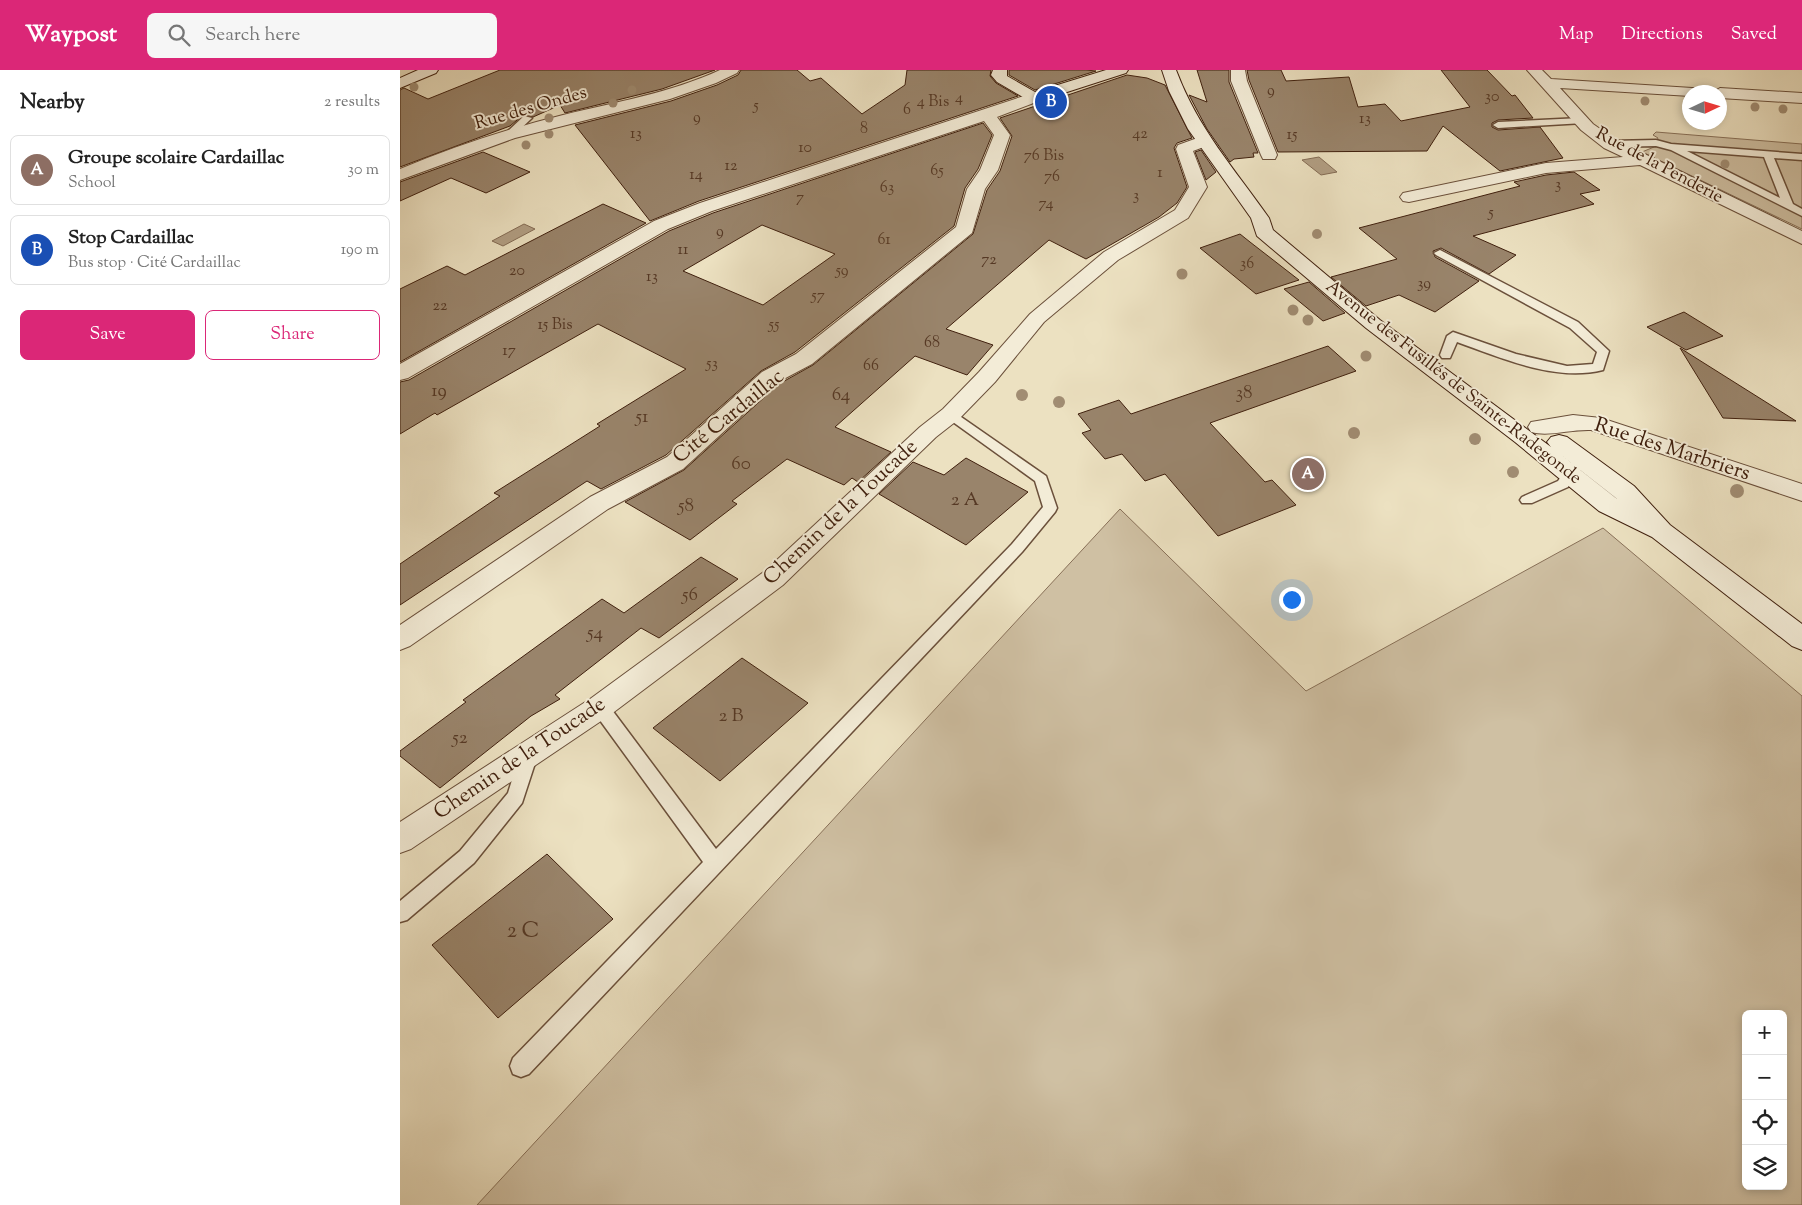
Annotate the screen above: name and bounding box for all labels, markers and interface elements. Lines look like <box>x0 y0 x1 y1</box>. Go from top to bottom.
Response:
search box <box>147 13 497 58</box>
text: Waypost <box>25 18 117 52</box>
icon: search <box>165 21 193 49</box>
text: Search here <box>205 22 300 49</box>
text: Map <box>1559 22 1594 48</box>
text: Directions <box>1622 22 1703 48</box>
text: Saved <box>1731 22 1777 48</box>
house number: 9 <box>1267 80 1275 103</box>
street label: Rue des Ondes <box>472 81 590 137</box>
pin: B <box>1035 83 1067 121</box>
north arrow <box>1682 85 1727 130</box>
house number: 30 <box>1485 86 1499 109</box>
house number: 4 <box>955 87 963 110</box>
text: Nearby <box>20 88 85 118</box>
text: 2 results <box>324 91 380 114</box>
house number: 4 Bis <box>917 91 949 114</box>
house number: 5 <box>752 95 759 118</box>
house number: 6 <box>903 99 911 122</box>
house number: 9 <box>693 107 701 130</box>
house number: 13 <box>1359 108 1371 131</box>
house number: 8 <box>860 118 868 141</box>
street label: Rue de la Penderie <box>1591 121 1727 211</box>
house number: 13 <box>630 123 642 146</box>
house number: 42 <box>1132 123 1148 146</box>
house number: 15 <box>1287 124 1298 147</box>
house number: 10 <box>798 137 812 160</box>
text: Groupe scolaire Cardaillac <box>68 145 284 172</box>
house number: 76 Bis <box>1024 145 1064 168</box>
house number: 12 <box>725 155 738 178</box>
text: A <box>31 159 44 182</box>
text: 30 m <box>348 159 379 182</box>
house number: 65 <box>930 160 944 183</box>
house number: 1 <box>1157 162 1163 185</box>
house number: 14 <box>689 164 703 187</box>
house number: 76 <box>1044 166 1060 189</box>
text: School <box>68 172 116 195</box>
house number: 3 <box>1555 174 1561 197</box>
house number: 63 <box>880 177 894 200</box>
house number: 3 <box>1133 185 1139 208</box>
house number: 7 <box>796 187 804 210</box>
house number: 74 <box>1039 193 1054 216</box>
house number: 5 <box>1487 202 1494 225</box>
house number: 9 <box>716 221 724 244</box>
text: Stop Cardaillac <box>68 225 194 252</box>
house number: 61 <box>877 229 891 252</box>
text: B <box>32 239 42 262</box>
text: 190 m <box>341 239 379 262</box>
house number: 11 <box>678 239 689 262</box>
house number: 72 <box>981 249 997 272</box>
text: Bus stop · Cité Cardaillac <box>68 252 241 275</box>
house number: 36 <box>1240 253 1254 276</box>
house number: 20 <box>509 260 525 283</box>
house number: 59 <box>834 260 849 283</box>
house number: 13 <box>646 266 658 289</box>
house number: 39 <box>1417 273 1431 296</box>
street label: Avenue des Fusillés de Sainte-Radegonde <box>1319 275 1587 491</box>
house number: 57 <box>810 285 825 308</box>
house number: 22 <box>433 295 448 318</box>
button: Save <box>20 310 195 360</box>
button: Share <box>205 310 380 360</box>
house number: 15 Bis <box>537 314 573 337</box>
house number: 55 <box>767 314 780 337</box>
house number: 68 <box>924 332 940 355</box>
house number: 17 <box>502 340 516 363</box>
house number: 53 <box>705 353 718 376</box>
house number: 66 <box>863 355 879 378</box>
street label: Cité Cardaillac <box>667 363 791 471</box>
house number: 19 <box>431 378 447 405</box>
house number: 38 <box>1235 380 1253 407</box>
house number: 64 <box>832 382 851 409</box>
house number: 51 <box>635 404 649 431</box>
street label: Rue des Marbriers <box>1590 411 1754 489</box>
street label: Chemin de la Toucade <box>757 433 925 593</box>
house number: 60 <box>731 451 751 478</box>
pin: A <box>1292 455 1324 493</box>
house number: 2 A <box>951 487 980 514</box>
house number: 58 <box>677 493 694 520</box>
house number: 56 <box>681 582 698 609</box>
your location <box>1279 587 1305 613</box>
house number: 54 <box>586 620 603 647</box>
street label: Chemin de la Toucade <box>428 690 612 828</box>
house number: 2 B <box>719 703 743 730</box>
house number: 52 <box>451 725 468 752</box>
house number: 2 C <box>507 916 539 948</box>
map controls <box>1742 1010 1787 1190</box>
button: + <box>1742 1010 1787 1055</box>
button: − <box>1742 1055 1787 1100</box>
button: locate <box>1742 1100 1787 1145</box>
button: layers <box>1742 1145 1787 1190</box>

